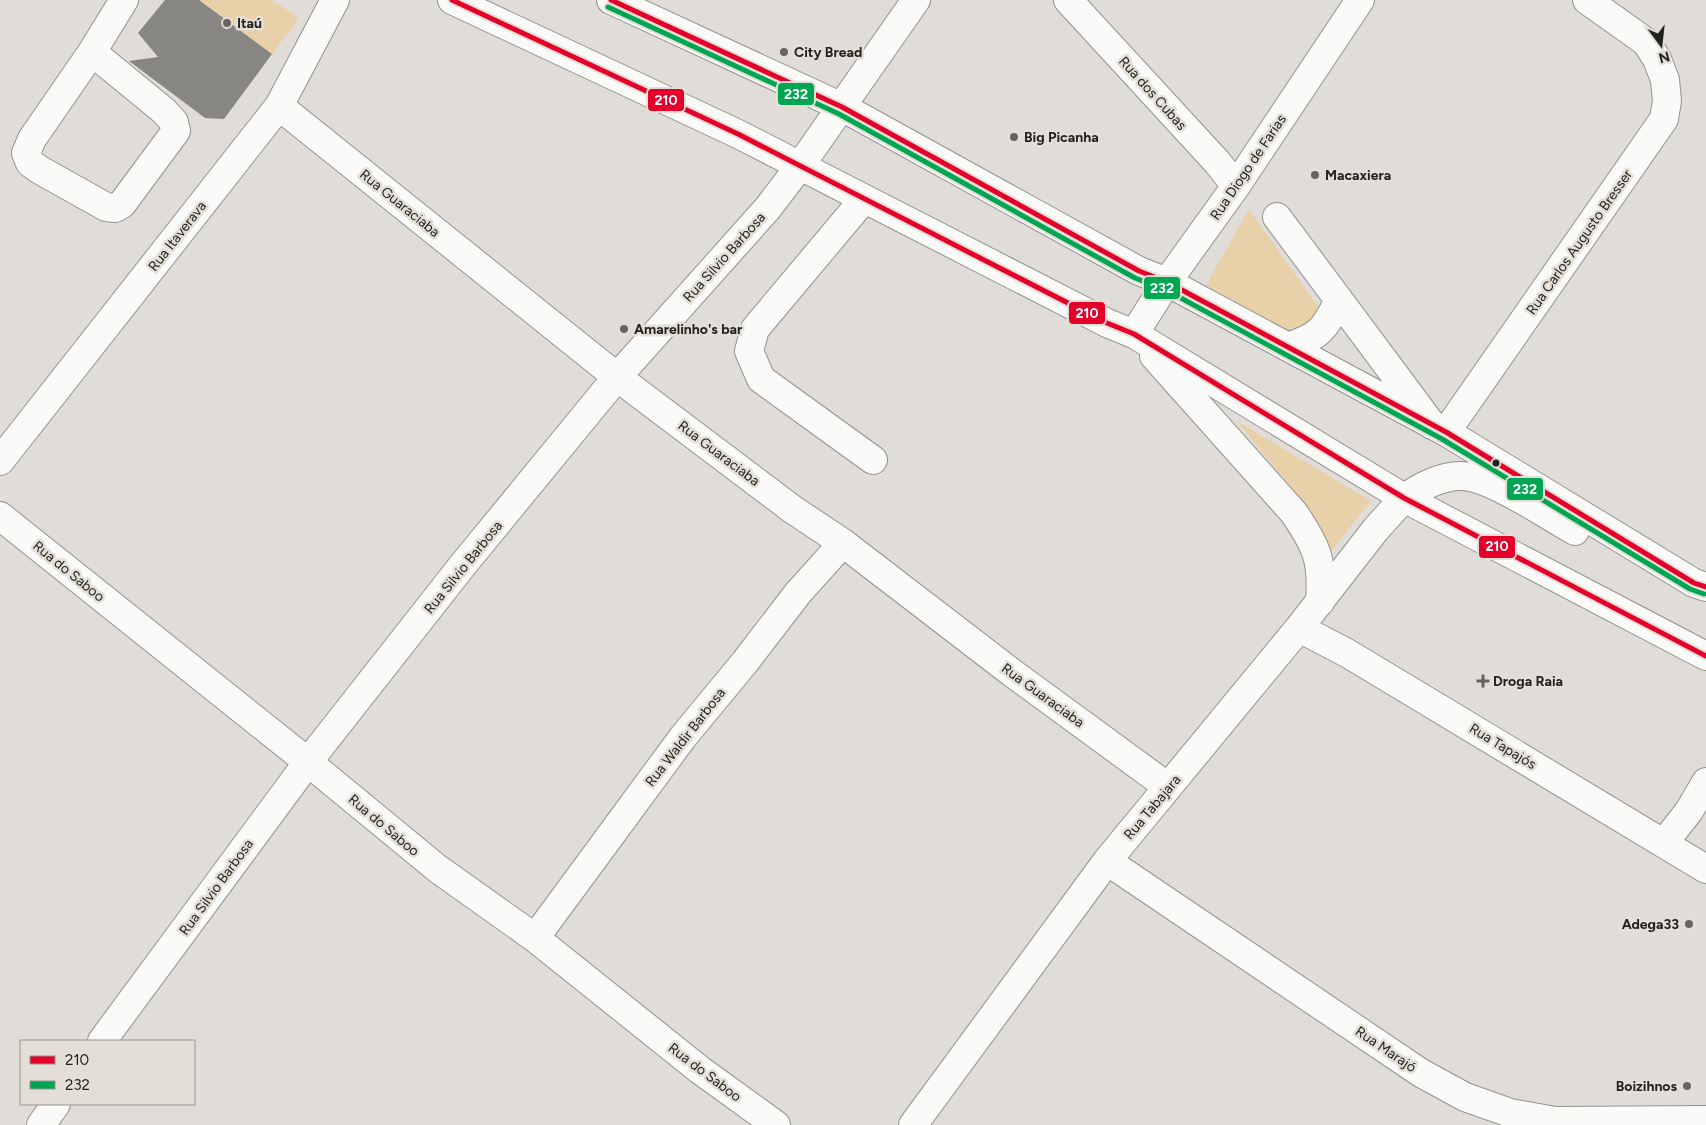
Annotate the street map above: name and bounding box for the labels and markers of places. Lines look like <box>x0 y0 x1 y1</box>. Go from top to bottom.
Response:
place label: Itaú <box>237 15 262 32</box>
marker: Itaú <box>221 17 233 29</box>
place label: City Bread <box>794 44 862 61</box>
marker: City Bread <box>778 46 790 58</box>
place label: Big Picanha <box>1024 129 1099 146</box>
marker: Big Picanha <box>1008 131 1020 143</box>
place label: Macaxiera <box>1325 167 1391 184</box>
marker: Macaxiera <box>1309 169 1321 181</box>
place label: Amarelinho's bar <box>634 321 743 338</box>
marker: Amarelinho's bar <box>618 323 630 335</box>
unlabelled marker <box>1491 458 1501 468</box>
place label: Droga Raia <box>1493 673 1563 690</box>
marker: Droga Raia <box>1477 675 1489 687</box>
place label: Adega33 <box>1622 916 1679 933</box>
marker: Adega33 <box>1683 918 1695 930</box>
place label: Boizihnos <box>1616 1078 1677 1095</box>
marker: Boizihnos <box>1681 1080 1693 1092</box>

